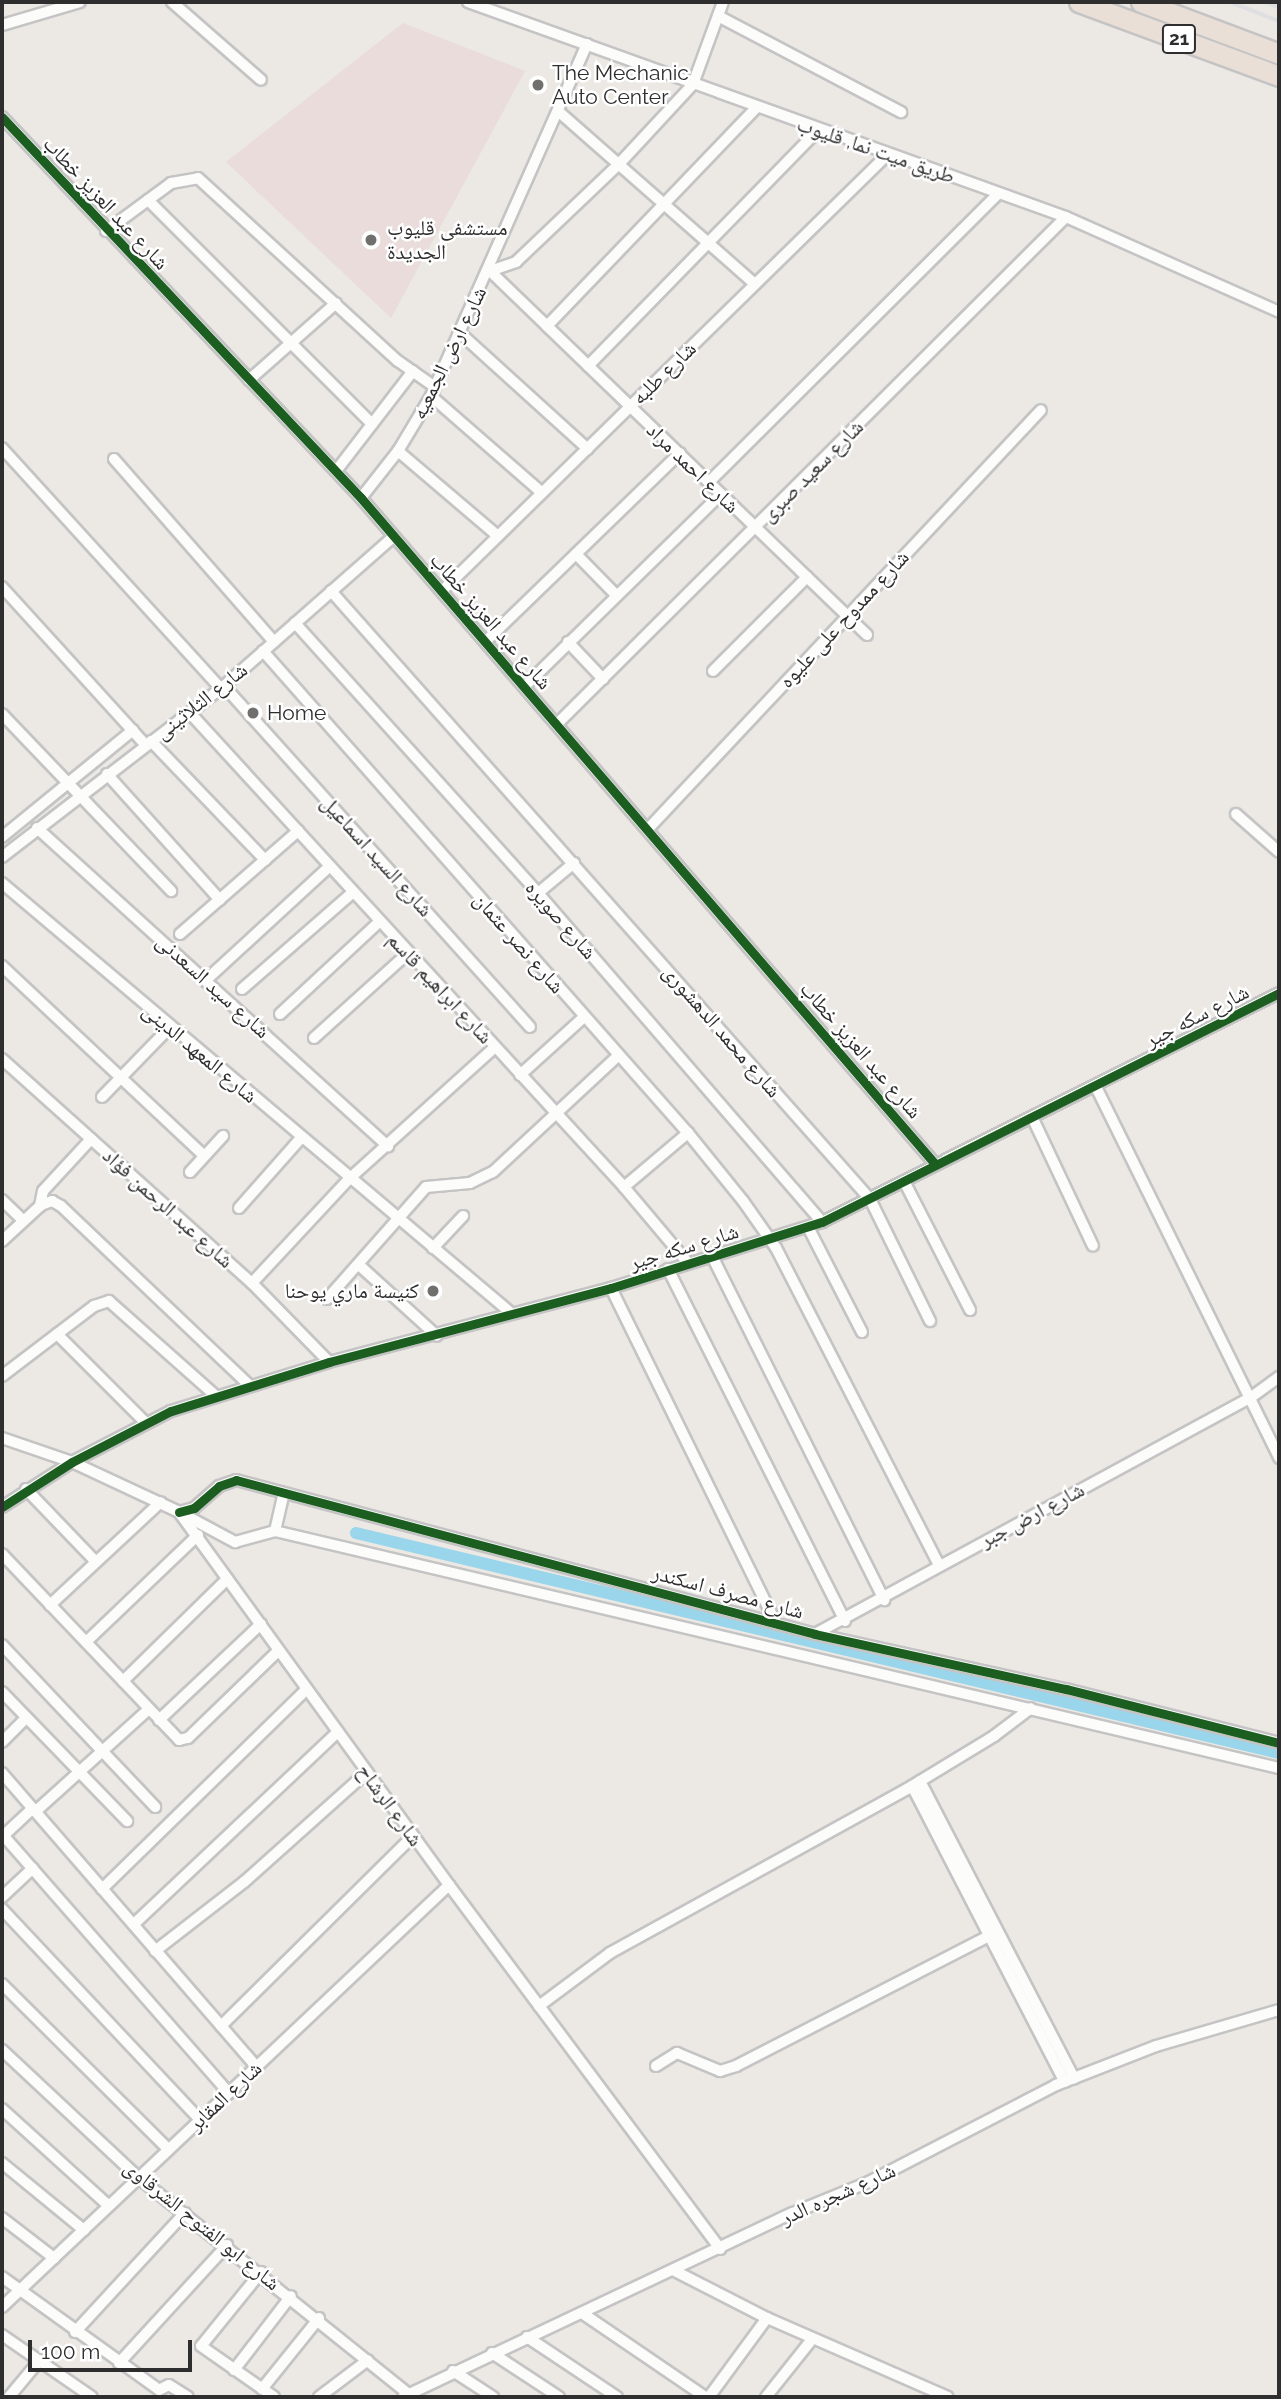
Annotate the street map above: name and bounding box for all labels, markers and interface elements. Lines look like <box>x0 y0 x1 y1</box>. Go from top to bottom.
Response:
road number: 21 <box>1162 23 1196 54</box>
place label: The Mechanic Auto Center <box>552 60 689 110</box>
marker: The Mechanic Auto Center <box>530 77 546 93</box>
street label: طريق ميت نما, قليوب <box>794 111 958 189</box>
street label: شارع عبد العزيز خطاب <box>38 131 174 275</box>
place label: مستشفى قليوب الجديدة <box>387 215 507 265</box>
marker: مستشفى قليوب الجديدة <box>361 230 381 250</box>
street label: شارع ارض الجمعيه <box>406 282 492 424</box>
street label: شارع طلبه <box>627 336 701 410</box>
street label: شارع سعيد صبرى <box>755 414 869 528</box>
street label: شارع احمد مراد <box>641 417 745 519</box>
street label: شارع ممدوح على عليوه <box>774 545 914 693</box>
street label: شارع عبد العزيز خطاب <box>425 547 557 695</box>
street label: شارع الثلاثينى <box>150 657 252 745</box>
place label: Home <box>267 700 326 726</box>
marker: Home <box>245 705 261 721</box>
street label: شارع السيد اسماعيل <box>316 790 438 922</box>
street label: شارع صويره <box>520 876 602 964</box>
street label: شارع نصر عثمان <box>468 887 570 999</box>
street label: شارع ابراهيم قاسم <box>382 927 498 1049</box>
street label: شارع سيد السعدنى <box>151 928 275 1044</box>
street label: شارع محمد الدهشورى <box>657 959 787 1103</box>
street label: شارع عبد العزيز خطاب <box>795 976 927 1124</box>
street label: شارع سكه جير <box>1141 979 1253 1053</box>
street label: شارع المعهد الدينى <box>137 998 263 1108</box>
street label: شارع عبد الرحمن فؤاد <box>97 1143 239 1273</box>
street label: شارع سكه جير <box>626 1218 742 1276</box>
place label: كنيسة ماري يوحنا <box>285 1278 419 1304</box>
marker: كنيسة ماري يوحنا <box>425 1283 441 1299</box>
street label: شارع ارض جبر <box>975 1477 1089 1553</box>
street label: شارع مصرف اسكندر <box>650 1560 806 1624</box>
street label: شارع الرشاح <box>352 1759 428 1851</box>
street label: شارع المقابر <box>183 2056 267 2136</box>
street label: شارع ابو الفتوح الشرقاوى <box>119 2154 285 2296</box>
street label: شارع شجره الدر <box>777 2157 899 2231</box>
scale bar <box>32 2326 196 2370</box>
text: 100 m <box>41 2339 100 2364</box>

